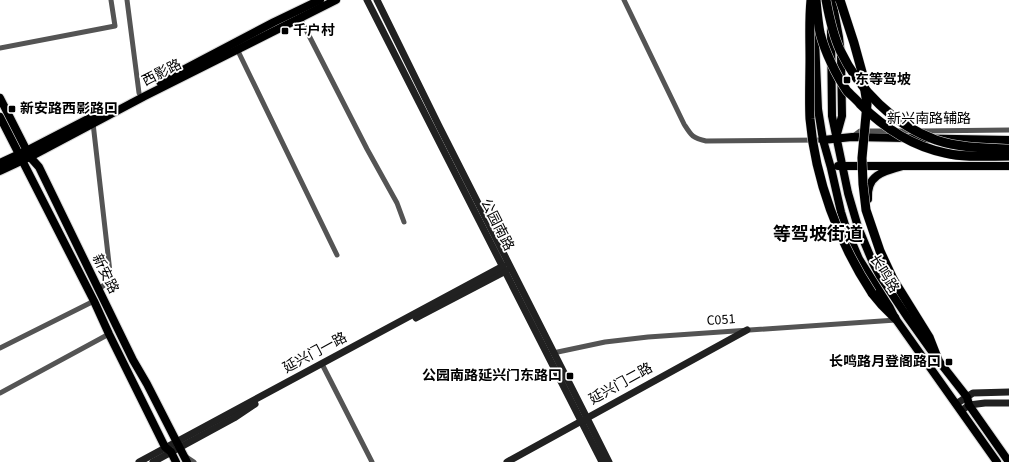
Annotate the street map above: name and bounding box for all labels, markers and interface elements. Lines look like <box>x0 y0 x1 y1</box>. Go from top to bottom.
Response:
place label: 千户村 <box>293 21 335 41</box>
marker: 千户村 <box>280 26 290 36</box>
street label: 西影路 <box>139 55 185 91</box>
place label: 东等驾坡 <box>855 70 911 90</box>
marker: 东等驾坡 <box>842 75 852 85</box>
place label: 新安路西影路口 <box>20 99 118 119</box>
marker: 新安路西影路口 <box>7 104 17 114</box>
street label: 新兴南路辅路 <box>887 109 971 129</box>
street label: 公园南路 <box>475 196 519 254</box>
district label: 等驾坡街道 <box>773 222 863 247</box>
street label: 新安路 <box>87 251 123 297</box>
street label: 长鸣路 <box>864 251 904 297</box>
street label: C051 <box>706 309 736 331</box>
street label: 延兴门一路 <box>279 328 351 378</box>
place label: 长鸣路月登阁路口 <box>829 352 941 372</box>
marker: 长鸣路月登阁路口 <box>944 357 954 367</box>
street label: 延兴门二路 <box>586 358 656 410</box>
place label: 公园南路延兴门东路口 <box>422 366 562 386</box>
marker: 公园南路延兴门东路口 <box>565 371 575 381</box>

